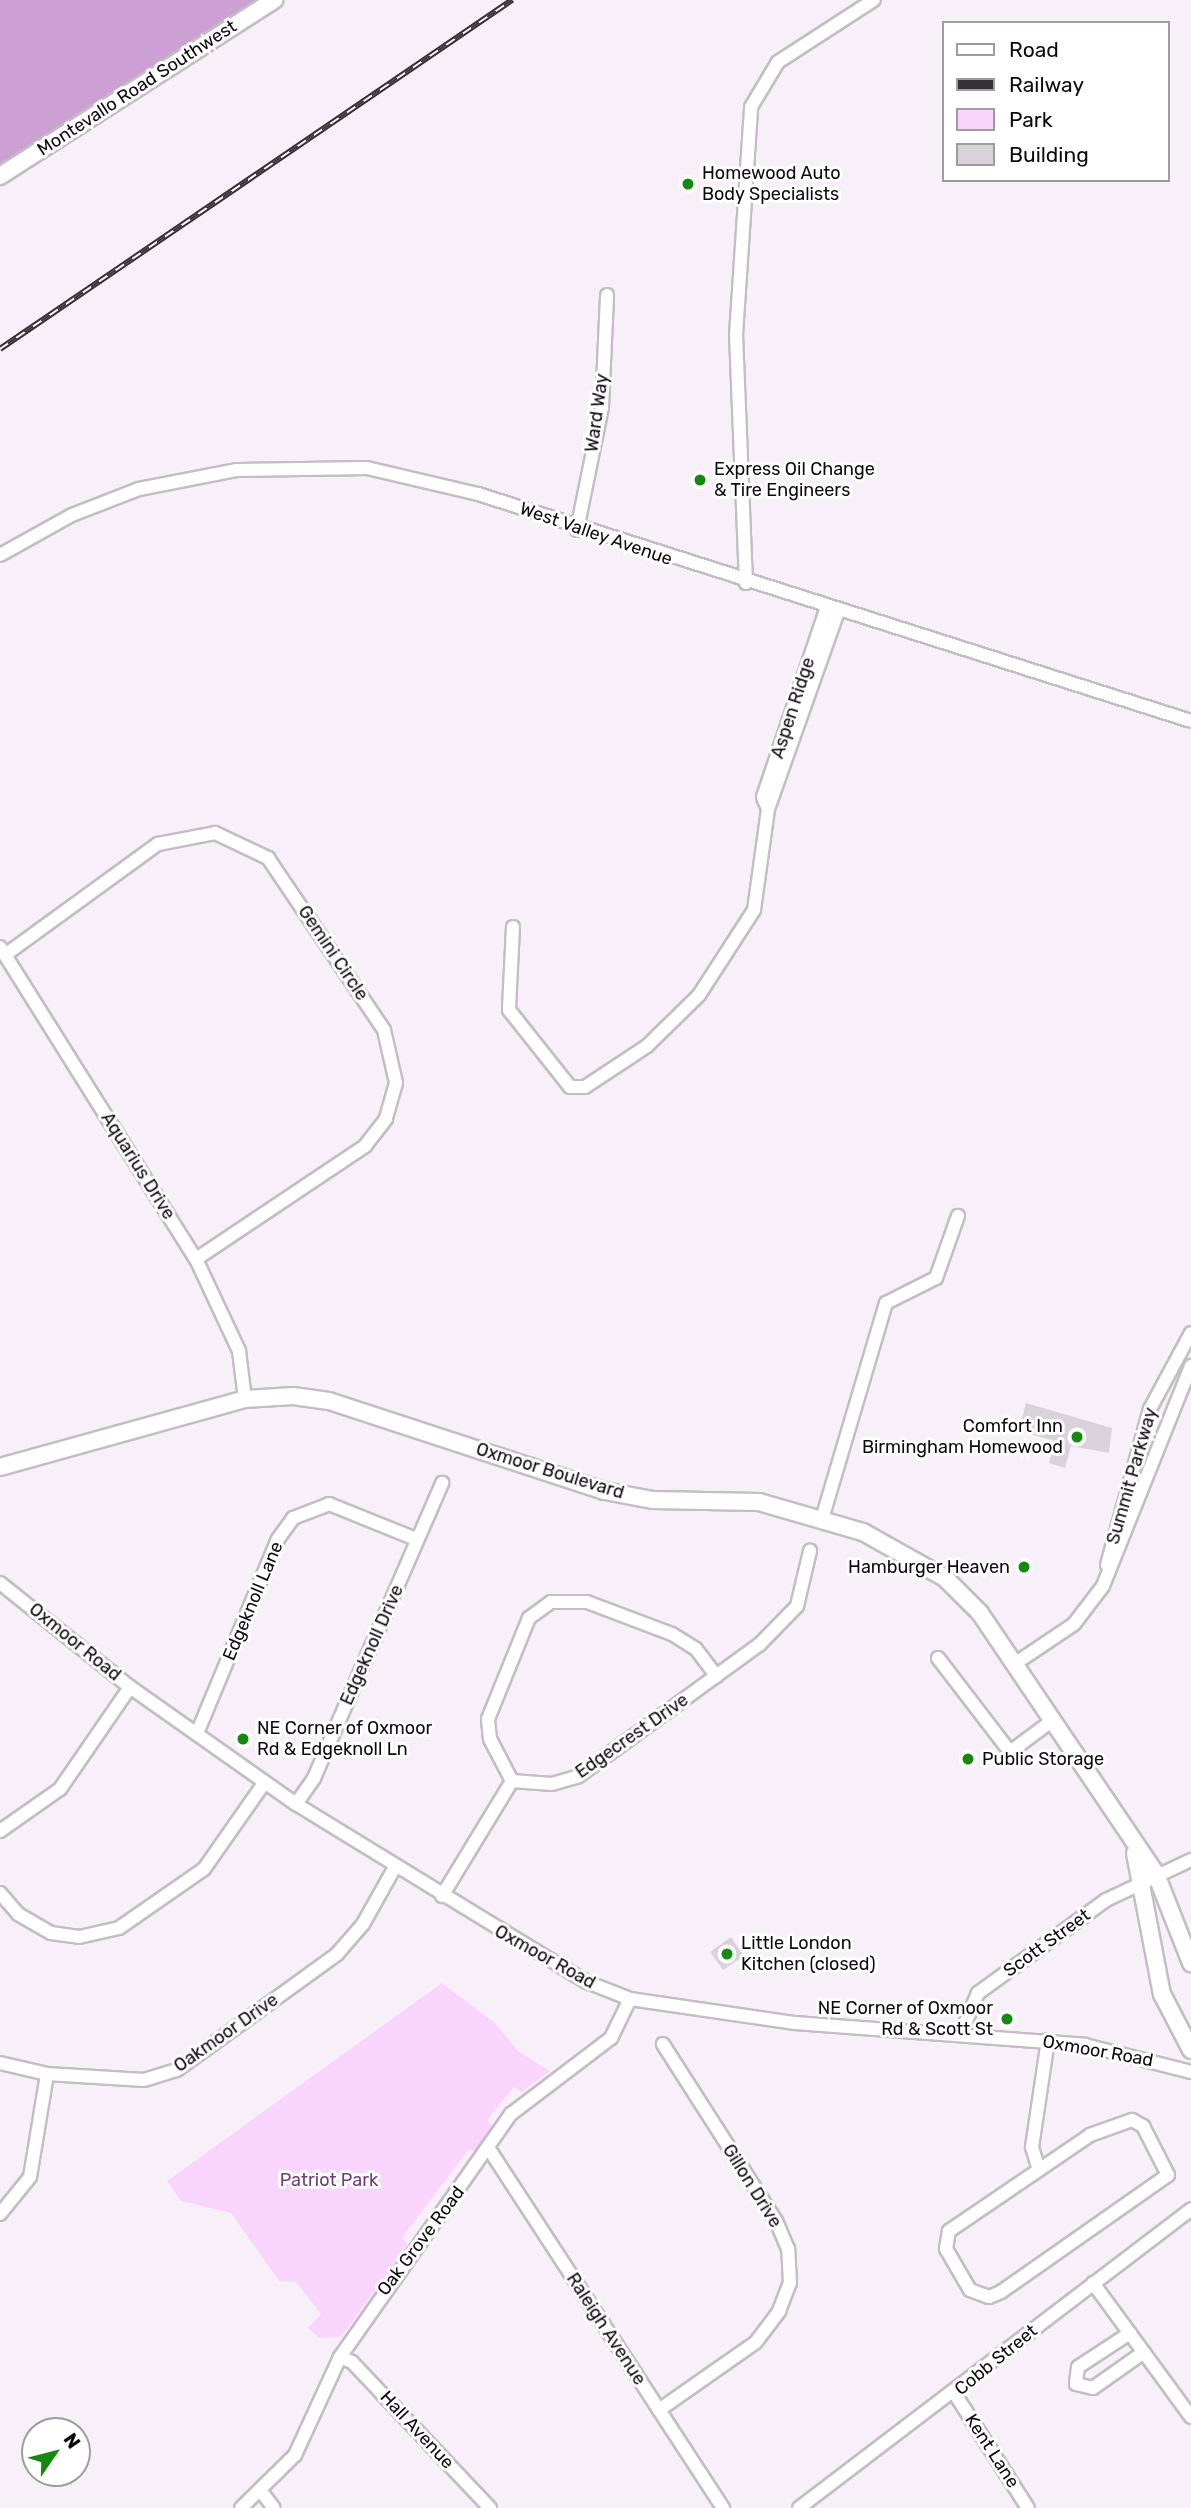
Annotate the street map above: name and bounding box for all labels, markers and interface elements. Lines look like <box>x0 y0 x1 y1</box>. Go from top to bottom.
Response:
street label: Montevallo Road Southwest <box>33 15 241 161</box>
legend <box>942 21 1170 182</box>
text: Road <box>1009 37 1059 62</box>
text: Railway <box>1009 72 1084 97</box>
text: Park <box>1009 107 1053 132</box>
text: Building <box>1009 142 1089 167</box>
place label: Homewood Auto Body Specialists <box>702 163 841 206</box>
marker: Homewood Auto Body Specialists <box>680 176 696 192</box>
street label: Ward Way <box>581 372 613 454</box>
place label: Express Oil Change & Tire Engineers <box>714 459 875 502</box>
marker: Express Oil Change & Tire Engineers <box>692 472 708 488</box>
street label: West Valley Avenue <box>516 498 676 570</box>
street label: Aspen Ridge <box>766 655 820 761</box>
street label: Gemini Circle <box>293 901 373 1005</box>
street label: Aquarius Drive <box>96 1108 180 1224</box>
street label: Summit Parkway <box>1102 1405 1162 1547</box>
place label: Comfort Inn Birmingham Homewood <box>862 1416 1063 1458</box>
marker: Comfort Inn Birmingham Homewood <box>1069 1429 1085 1445</box>
street label: Oxmoor Boulevard <box>473 1438 627 1504</box>
street label: Edgeknoll Lane <box>218 1538 288 1664</box>
place label: Hamburger Heaven <box>848 1556 1010 1578</box>
marker: Hamburger Heaven <box>1016 1559 1032 1575</box>
street label: Edgeknoll Drive <box>336 1582 408 1708</box>
street label: Oxmoor Road <box>25 1598 125 1686</box>
street label: Edgecrest Drive <box>571 1689 693 1783</box>
place label: NE Corner of Oxmoor Rd & Edgeknoll Ln <box>257 1718 433 1760</box>
marker: NE Corner of Oxmoor Rd & Edgeknoll Ln <box>235 1731 251 1747</box>
place label: Public Storage <box>982 1748 1104 1770</box>
marker: Public Storage <box>960 1751 976 1767</box>
street label: Scott Street <box>999 1904 1095 1982</box>
street label: Oxmoor Road <box>491 1920 599 1994</box>
place label: Little London Kitchen (closed) <box>741 1933 875 1976</box>
marker: Little London Kitchen (closed) <box>719 1946 735 1962</box>
street label: Oakmoor Drive <box>170 1989 282 2077</box>
place label: NE Corner of Oxmoor Rd & Scott St <box>817 1998 993 2040</box>
marker: NE Corner of Oxmoor Rd & Scott St <box>999 2011 1015 2027</box>
street label: Oxmoor Road <box>1041 2031 1155 2071</box>
street label: Gillon Drive <box>718 2140 786 2232</box>
park label: Patriot Park <box>280 2169 378 2191</box>
street label: Oak Grove Road <box>373 2182 469 2300</box>
street label: Raleigh Avenue <box>562 2269 650 2389</box>
street label: Cobb Street <box>950 2320 1042 2400</box>
street label: Hall Avenue <box>375 2386 459 2474</box>
street label: Kent Lane <box>960 2410 1024 2492</box>
north arrow <box>21 2417 91 2487</box>
text: N <box>59 2429 85 2453</box>

